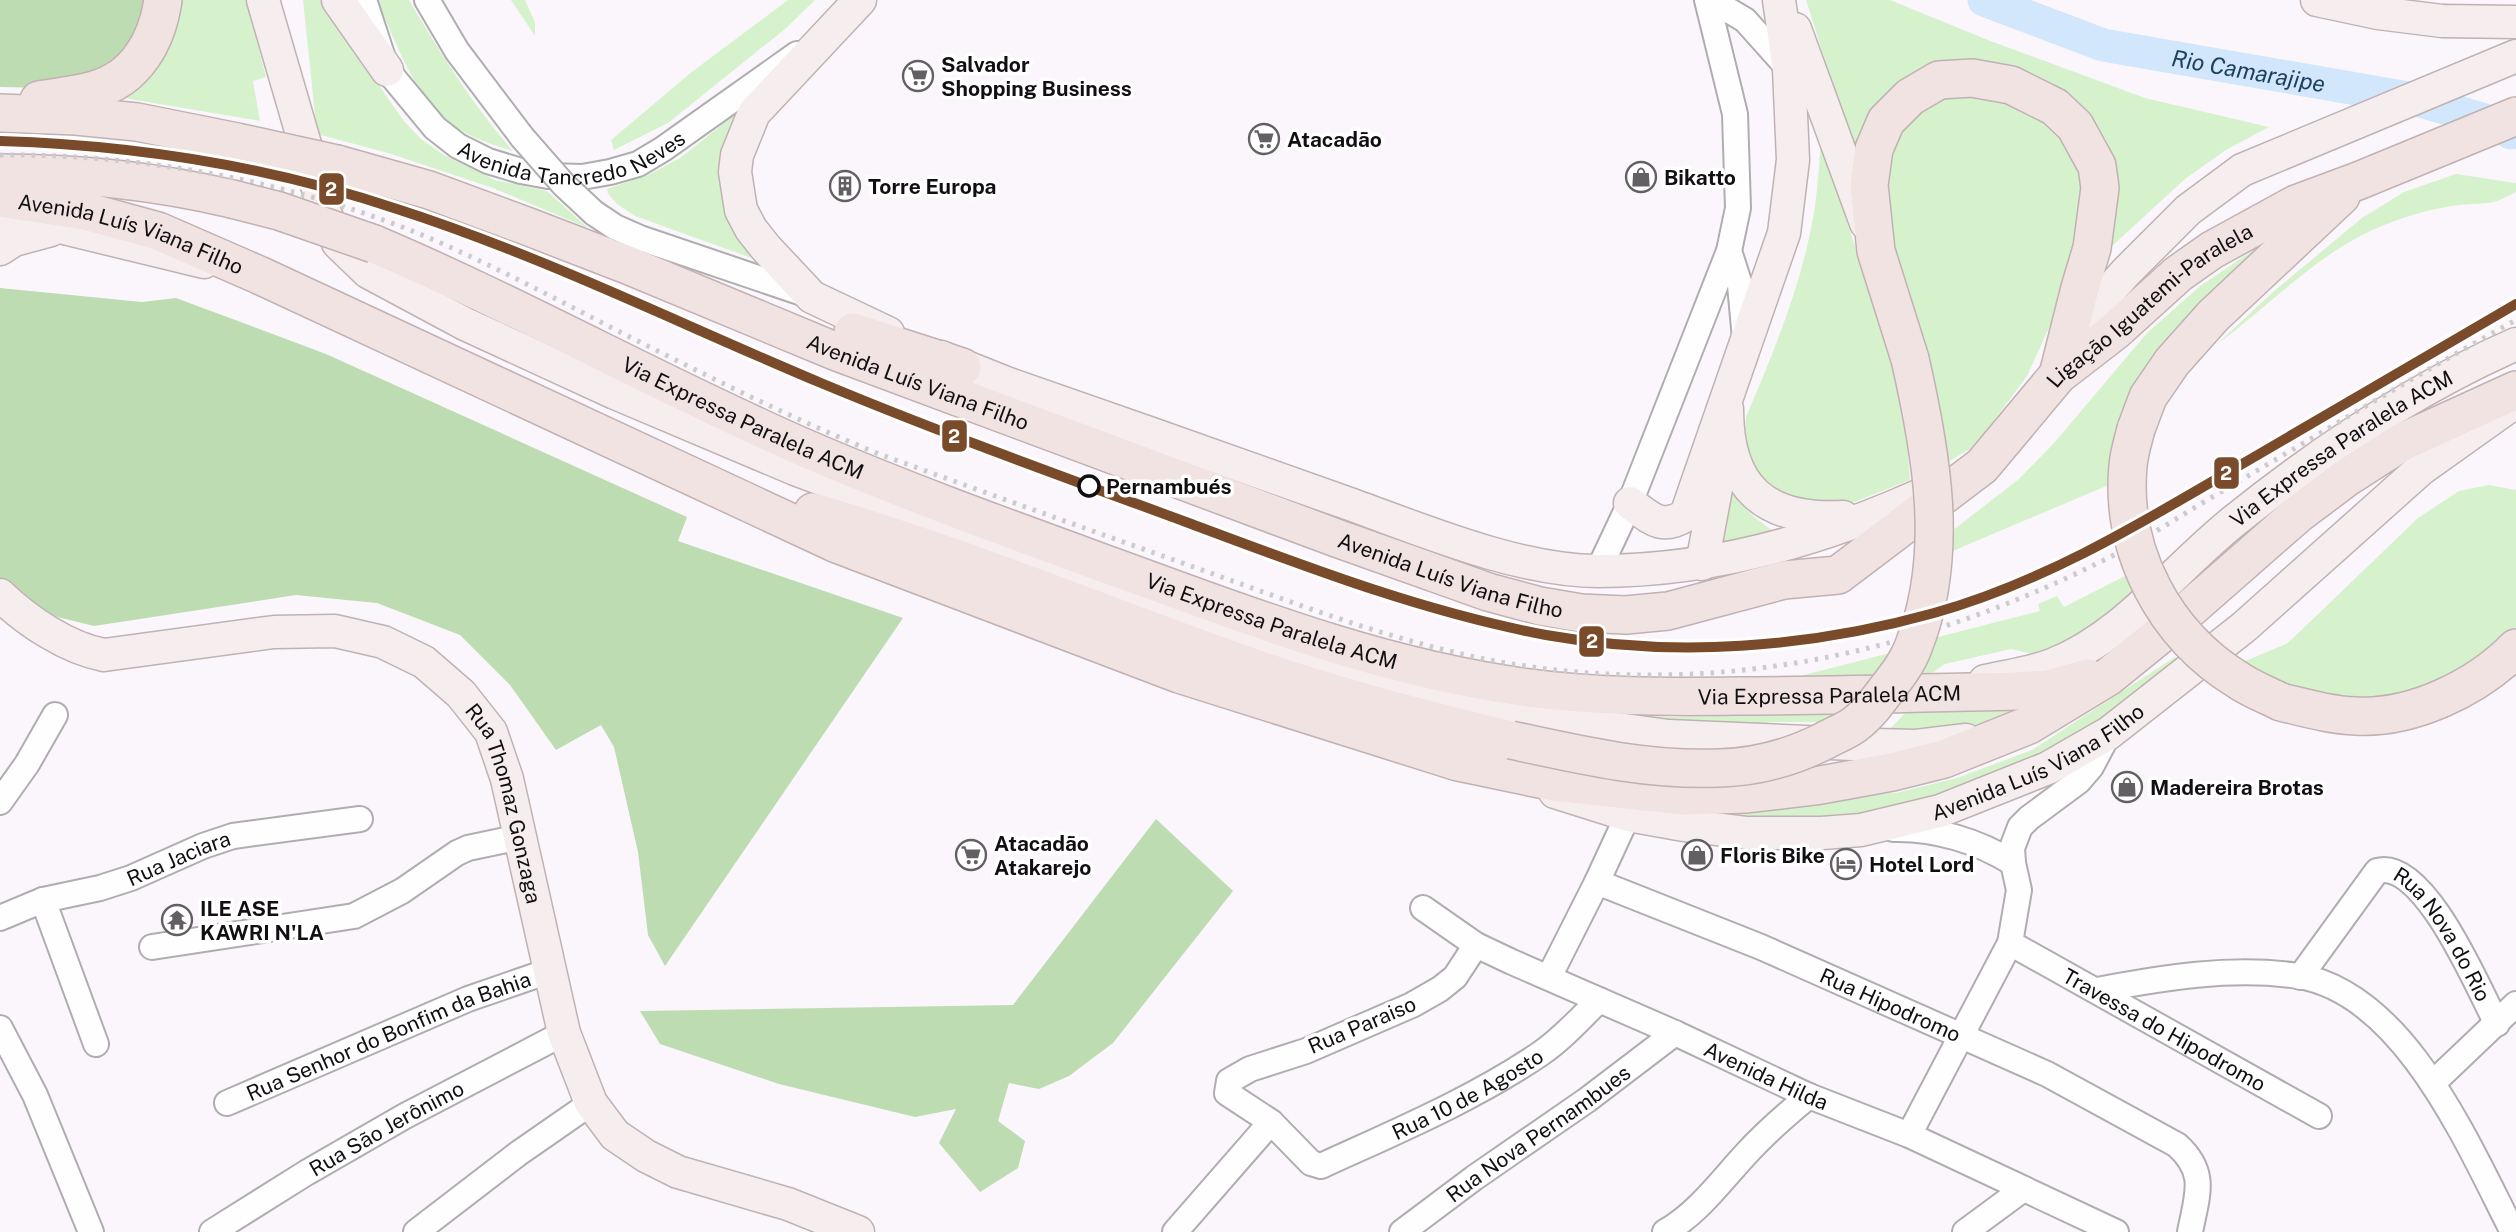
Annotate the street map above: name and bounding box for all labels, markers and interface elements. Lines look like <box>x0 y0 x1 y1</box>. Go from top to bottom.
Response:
water label: Rio Camarajipe <box>2170 44 2327 97</box>
place label: Salvador Shopping Business <box>941 52 1132 101</box>
supermarket icon: Salvador Shopping Business <box>901 59 935 93</box>
street label: Avenida Tancredo Neves <box>452 116 692 154</box>
supermarket icon: Atacadão <box>1247 122 1281 156</box>
text: Avenida Tancredo Neves <box>454 125 690 190</box>
place label: Atacadão <box>1287 127 1382 152</box>
shop icon: Bikatto <box>1624 160 1658 194</box>
place label: Bikatto <box>1664 165 1736 190</box>
building icon: Torre Europa <box>828 169 862 203</box>
line badge: 2 <box>318 172 345 206</box>
place label: Torre Europa <box>868 174 996 199</box>
text: 2 <box>325 178 337 200</box>
street label: Avenida Luís Viana Filho <box>16 188 247 279</box>
street label: Ligação Iguatemi-Paralela <box>2041 218 2257 392</box>
street label: Avenida Luís Viana Filho <box>803 328 1032 435</box>
street label: Via Expressa Paralela ACM <box>618 351 868 484</box>
street label: Via Expressa Paralela ACM <box>2225 365 2457 532</box>
line badge: 2 <box>941 419 968 453</box>
text: 2 <box>948 425 960 447</box>
line badge: 2 <box>2213 456 2240 490</box>
text: 2 <box>2220 462 2232 484</box>
place label: Pernambués <box>1106 474 1232 499</box>
marker: Pernambués <box>1078 475 1100 497</box>
street label: Avenida Luís Viana Filho <box>1335 527 1565 622</box>
street label: Via Expressa Paralela ACM <box>1143 567 1400 674</box>
line badge: 2 <box>1578 625 1605 658</box>
text: 2 <box>1586 630 1598 652</box>
street label: Via Expressa Paralela ACM <box>1698 680 1962 709</box>
street label: Rua Thomaz Gonzaga <box>461 698 547 906</box>
street label: Avenida Luís Viana Filho <box>1929 698 2149 825</box>
shop icon: Madereira Brotas <box>2110 770 2144 804</box>
place label: Madereira Brotas <box>2150 775 2324 800</box>
street label: Rua Jaciara <box>123 825 233 891</box>
place label: Atacadão Atakarejo <box>994 831 1091 880</box>
supermarket icon: Atacadão Atakarejo <box>954 838 988 872</box>
shop icon: Floris Bike <box>1680 838 1714 872</box>
place label: Floris Bike <box>1720 843 1825 868</box>
hotel icon: Hotel Lord <box>1829 847 1863 881</box>
place label: Hotel Lord <box>1869 852 1974 877</box>
street label: Rua Nova do Rio <box>2389 861 2496 1005</box>
place label: ILE ASE KAWRI N'LA <box>200 896 324 945</box>
temple icon: ILE ASE KAWRI N'LA <box>160 903 194 937</box>
street label: Rua Hipodromo <box>1816 962 1965 1047</box>
street label: Travessa do Hipodromo <box>2059 963 2270 1096</box>
street label: Rua Senhor do Bonfim da Bahia <box>242 966 534 1106</box>
street label: Rua Paraiso <box>1304 991 1420 1059</box>
street label: Avenida Hilda <box>1700 1036 1832 1115</box>
street label: Rua 10 de Agosto <box>1388 1043 1548 1145</box>
street label: Rua Nova Pernambues <box>1441 1059 1635 1207</box>
street label: Rua São Jerônimo <box>305 1075 468 1181</box>

